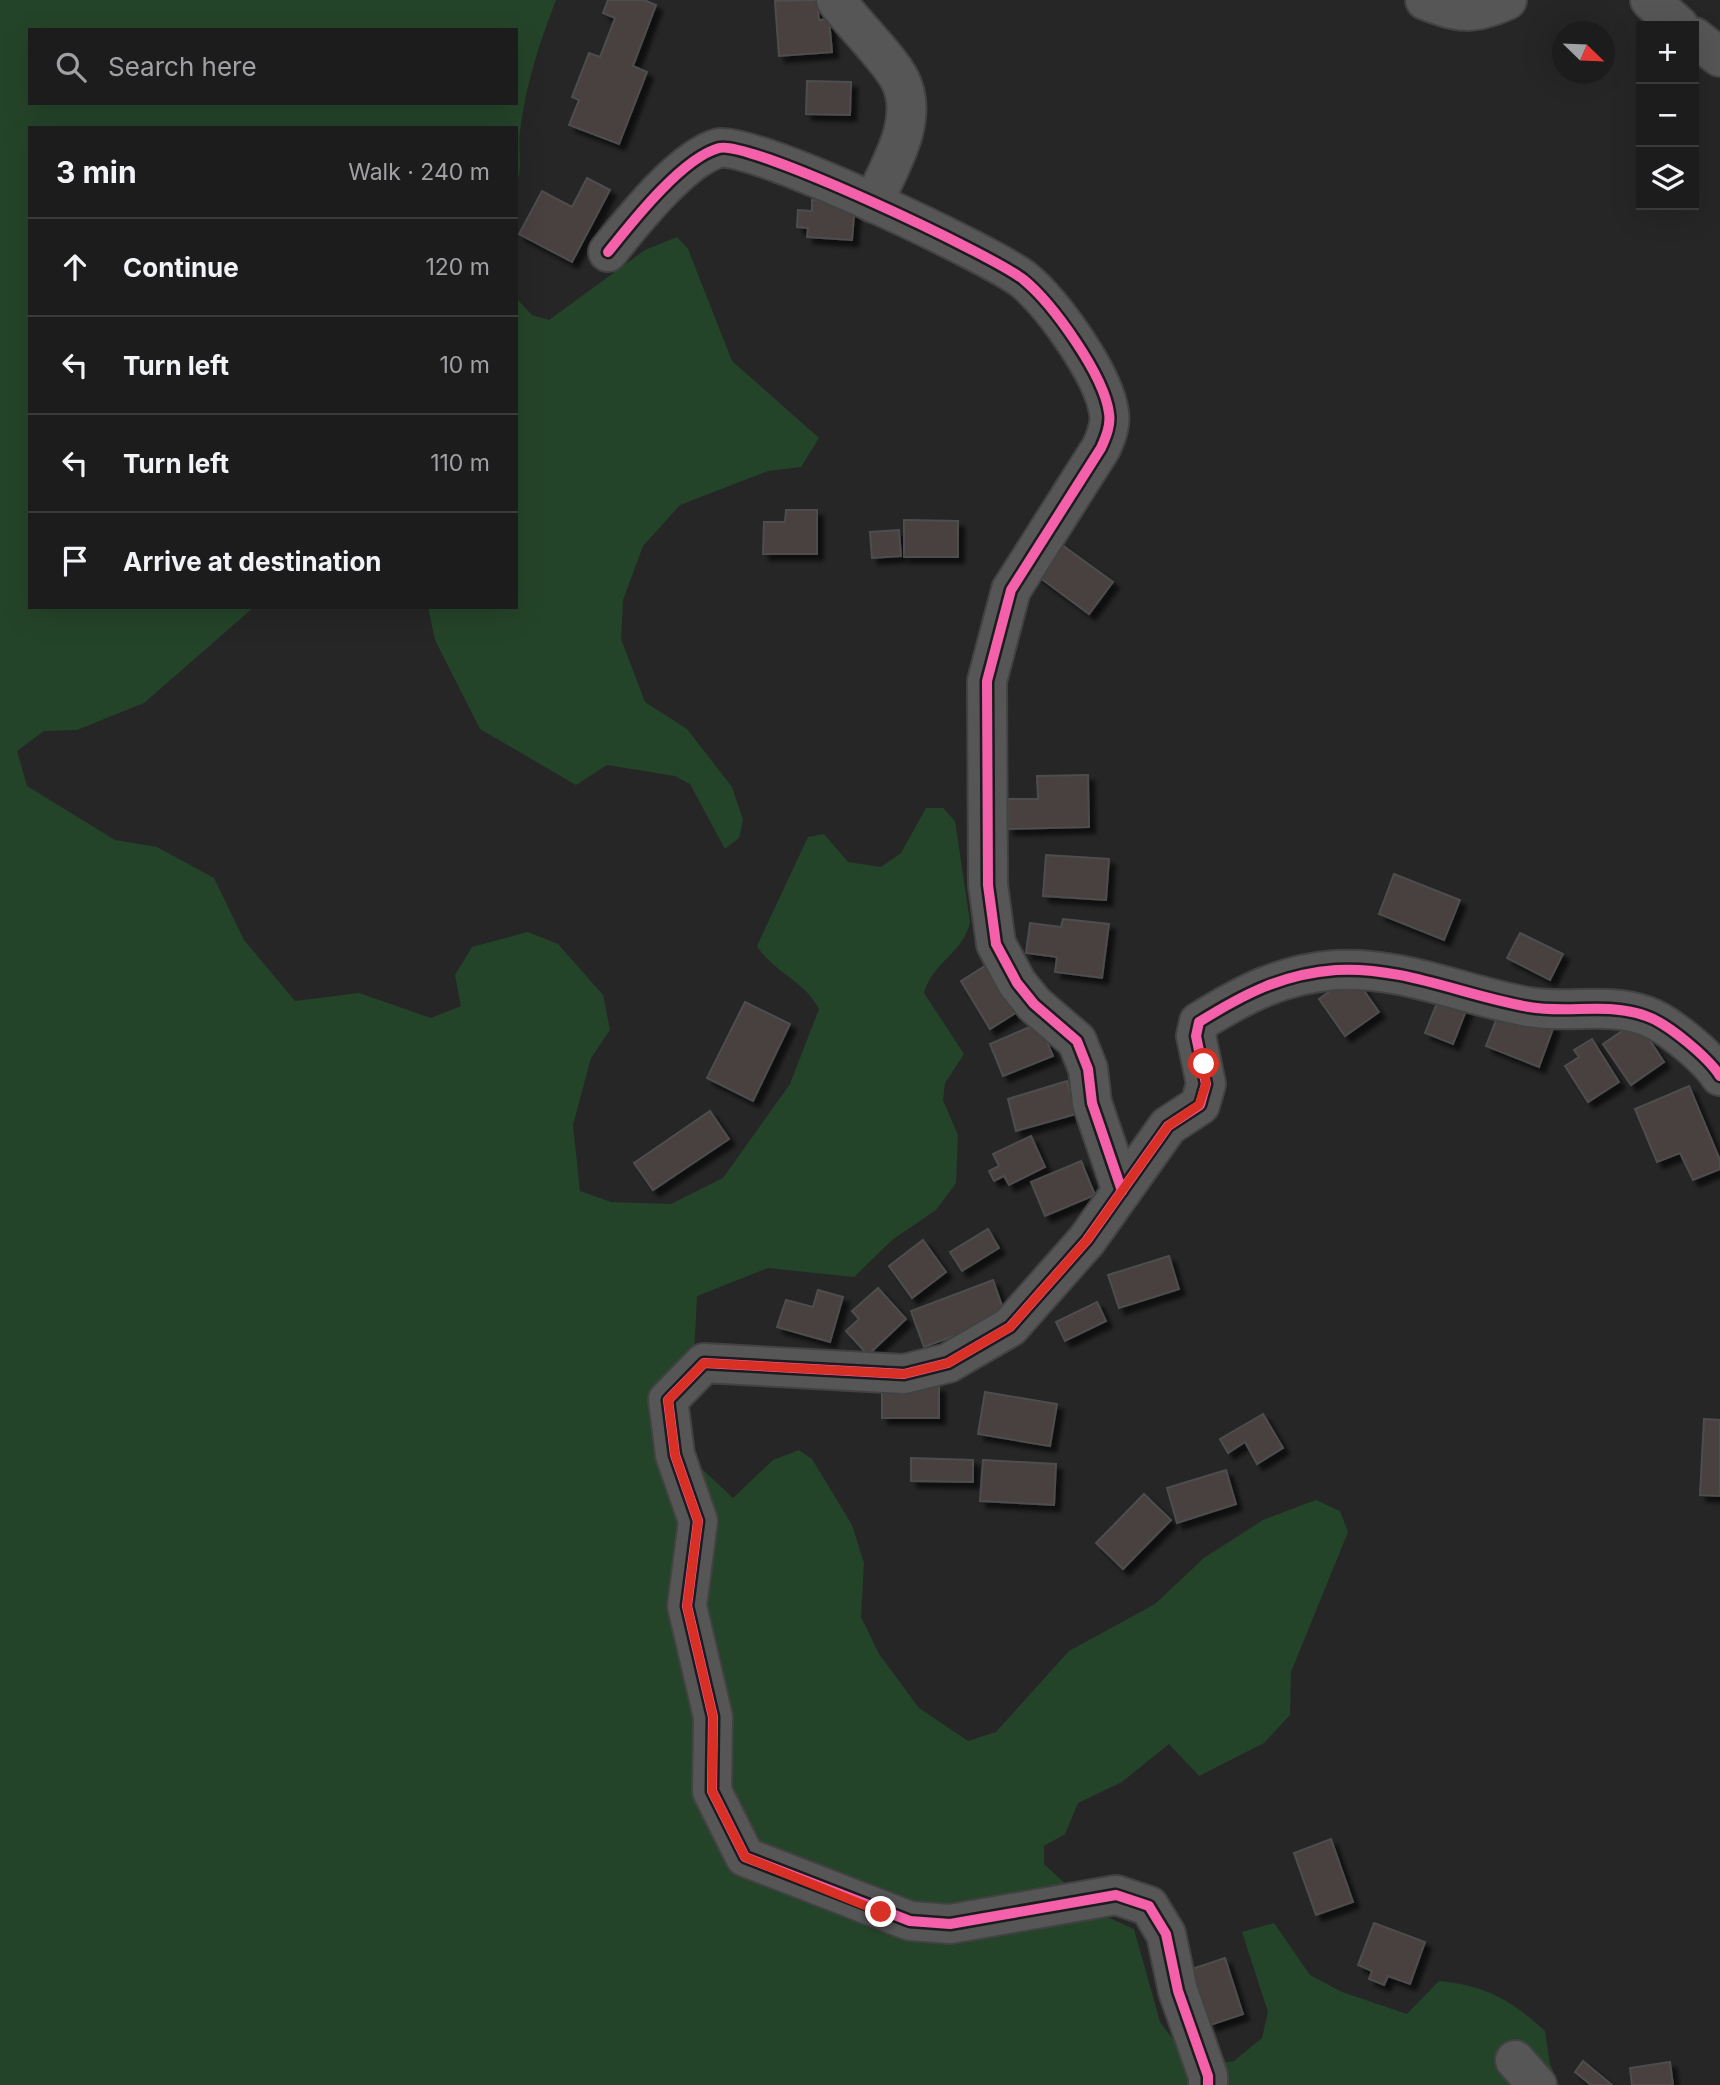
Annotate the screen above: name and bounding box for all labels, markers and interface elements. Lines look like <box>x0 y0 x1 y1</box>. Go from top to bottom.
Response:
north arrow <box>1552 21 1615 84</box>
map controls <box>1636 21 1699 210</box>
button: + <box>1636 21 1699 84</box>
search box <box>28 28 518 105</box>
icon: search <box>52 48 90 86</box>
text: Search here <box>108 51 257 82</box>
button: − <box>1636 84 1699 147</box>
button: layers <box>1636 147 1699 210</box>
text: 3 min <box>56 154 137 190</box>
text: Walk · 240 m <box>348 158 490 186</box>
icon: ahead <box>56 248 94 286</box>
text: Continue <box>123 252 239 283</box>
text: 120 m <box>425 253 490 281</box>
icon: left <box>56 346 94 384</box>
text: Turn left <box>123 350 229 381</box>
text: 10 m <box>440 351 490 379</box>
icon: left <box>56 444 94 482</box>
text: Turn left <box>123 448 229 479</box>
text: 110 m <box>430 449 490 477</box>
icon: arrive <box>56 542 94 580</box>
text: Arrive at destination <box>123 546 382 577</box>
route start <box>1188 1048 1219 1079</box>
route end <box>865 1896 896 1927</box>

